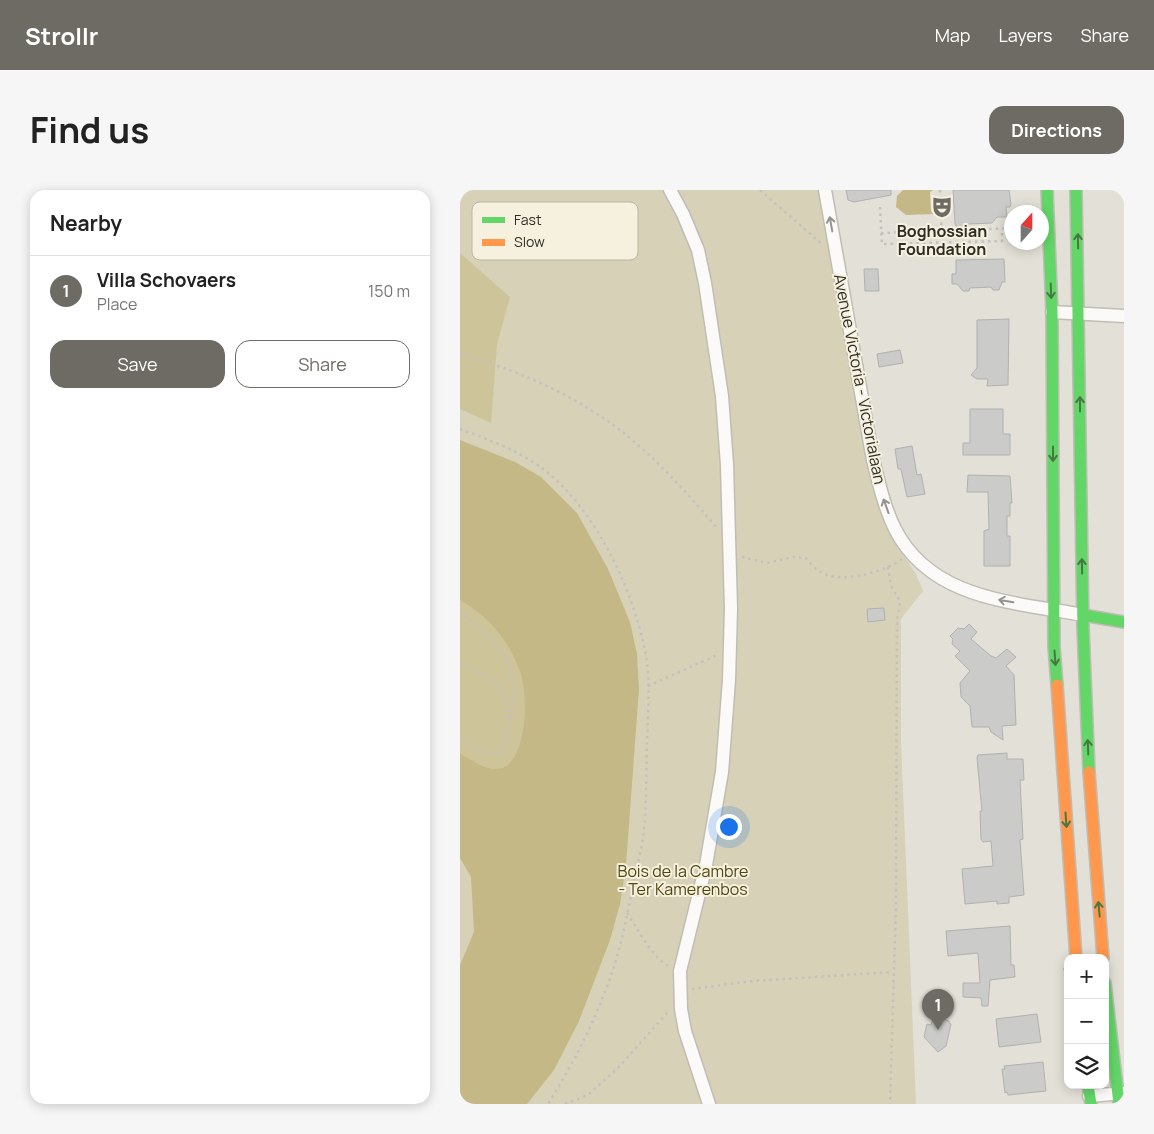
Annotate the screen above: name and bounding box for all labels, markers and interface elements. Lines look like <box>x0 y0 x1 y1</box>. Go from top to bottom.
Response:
text: Strollr <box>25 19 98 52</box>
text: Map <box>935 23 970 47</box>
text: Layers <box>998 23 1052 47</box>
text: Share <box>1080 23 1129 47</box>
text: Find us <box>30 106 149 154</box>
button: Directions <box>989 106 1124 154</box>
theatre icon: Boghossian Foundation <box>929 194 955 220</box>
legend <box>472 202 638 260</box>
north arrow <box>1004 205 1049 250</box>
text: Nearby <box>50 209 122 237</box>
text: Fast <box>514 210 542 229</box>
one-way arrow <box>826 216 836 232</box>
place label: Boghossian Foundation <box>897 220 987 260</box>
text: Slow <box>514 232 545 251</box>
one-way arrow <box>1073 234 1083 250</box>
text: Villa Schovaers <box>97 267 236 293</box>
street label: Avenue Victoria - Victorialaan <box>829 272 891 486</box>
text: 1 <box>62 280 70 302</box>
text: 150 m <box>368 280 410 302</box>
one-way arrow <box>1047 283 1056 299</box>
text: Place <box>97 293 137 315</box>
button: Save <box>50 340 225 388</box>
button: Share <box>235 340 410 388</box>
one-way arrow <box>1075 396 1085 412</box>
one-way arrow <box>1048 445 1058 461</box>
one-way arrow <box>881 499 890 514</box>
one-way arrow <box>1077 559 1087 575</box>
one-way arrow <box>998 596 1014 606</box>
one-way arrow <box>1051 650 1060 666</box>
one-way arrow <box>1083 739 1093 756</box>
one-way arrow <box>1061 812 1070 828</box>
your location <box>716 814 742 840</box>
park label: Bois de la Cambre - Ter Kamerenbos <box>618 860 748 900</box>
one-way arrow <box>1094 901 1104 917</box>
map controls <box>1064 954 1109 1089</box>
button: + <box>1064 954 1109 999</box>
pin: 1 <box>922 989 954 1030</box>
button: − <box>1064 999 1109 1044</box>
button: layers <box>1064 1044 1109 1089</box>

